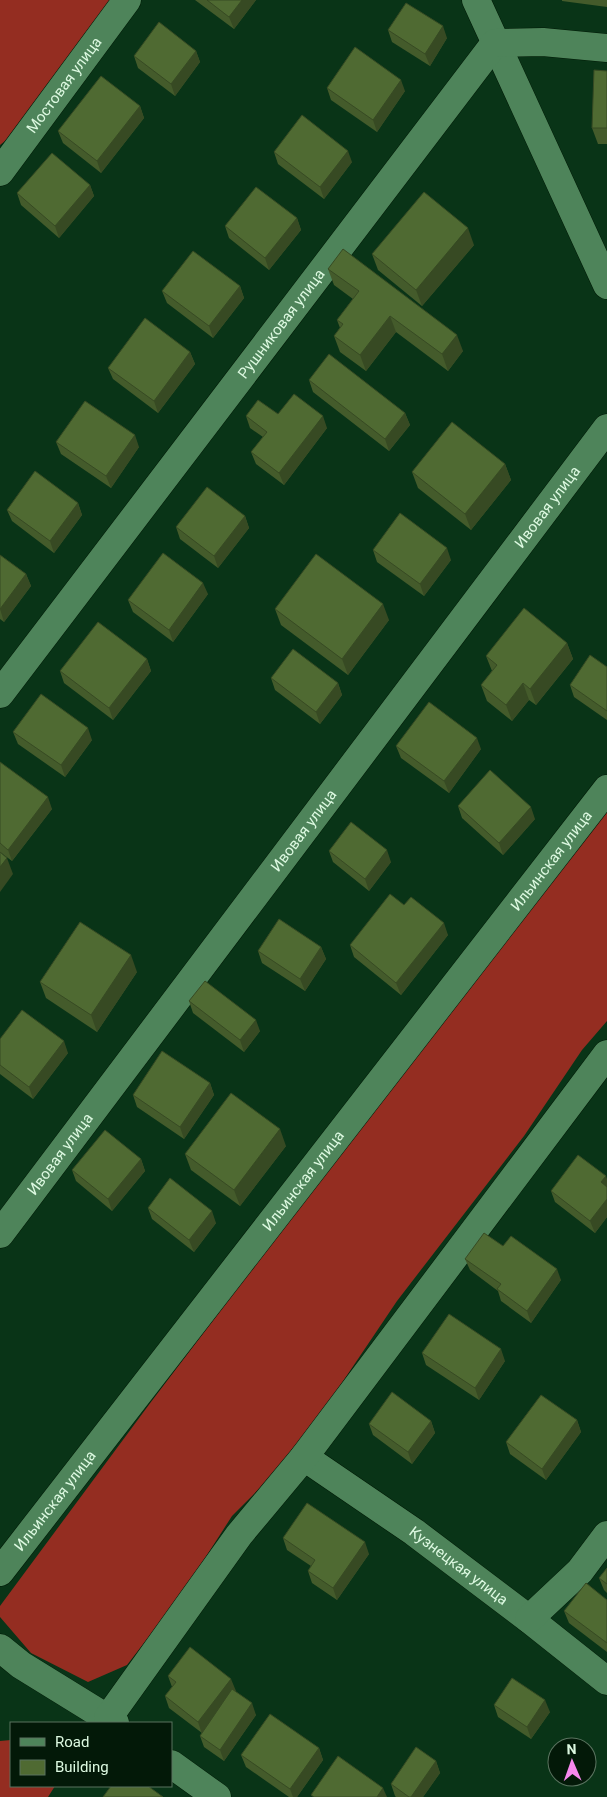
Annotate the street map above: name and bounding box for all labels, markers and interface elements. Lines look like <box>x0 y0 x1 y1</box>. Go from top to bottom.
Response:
street label: Мостовая улица <box>23 34 106 137</box>
street label: Рушниковая улица <box>234 266 329 382</box>
street label: Ивовая улица <box>511 463 584 552</box>
street label: Ивовая улица <box>267 786 340 875</box>
street label: Ильинская улица <box>507 807 596 915</box>
street label: Ивовая улица <box>24 1110 97 1199</box>
street label: Ильинская улица <box>259 1127 348 1235</box>
street label: Ильинская улица <box>11 1447 100 1555</box>
street label: Кузнецкая улица <box>406 1523 511 1609</box>
legend <box>10 1722 172 1787</box>
text: Road <box>55 1733 89 1751</box>
north arrow <box>547 1737 597 1787</box>
text: N <box>566 1741 577 1757</box>
text: Building <box>55 1758 109 1776</box>

